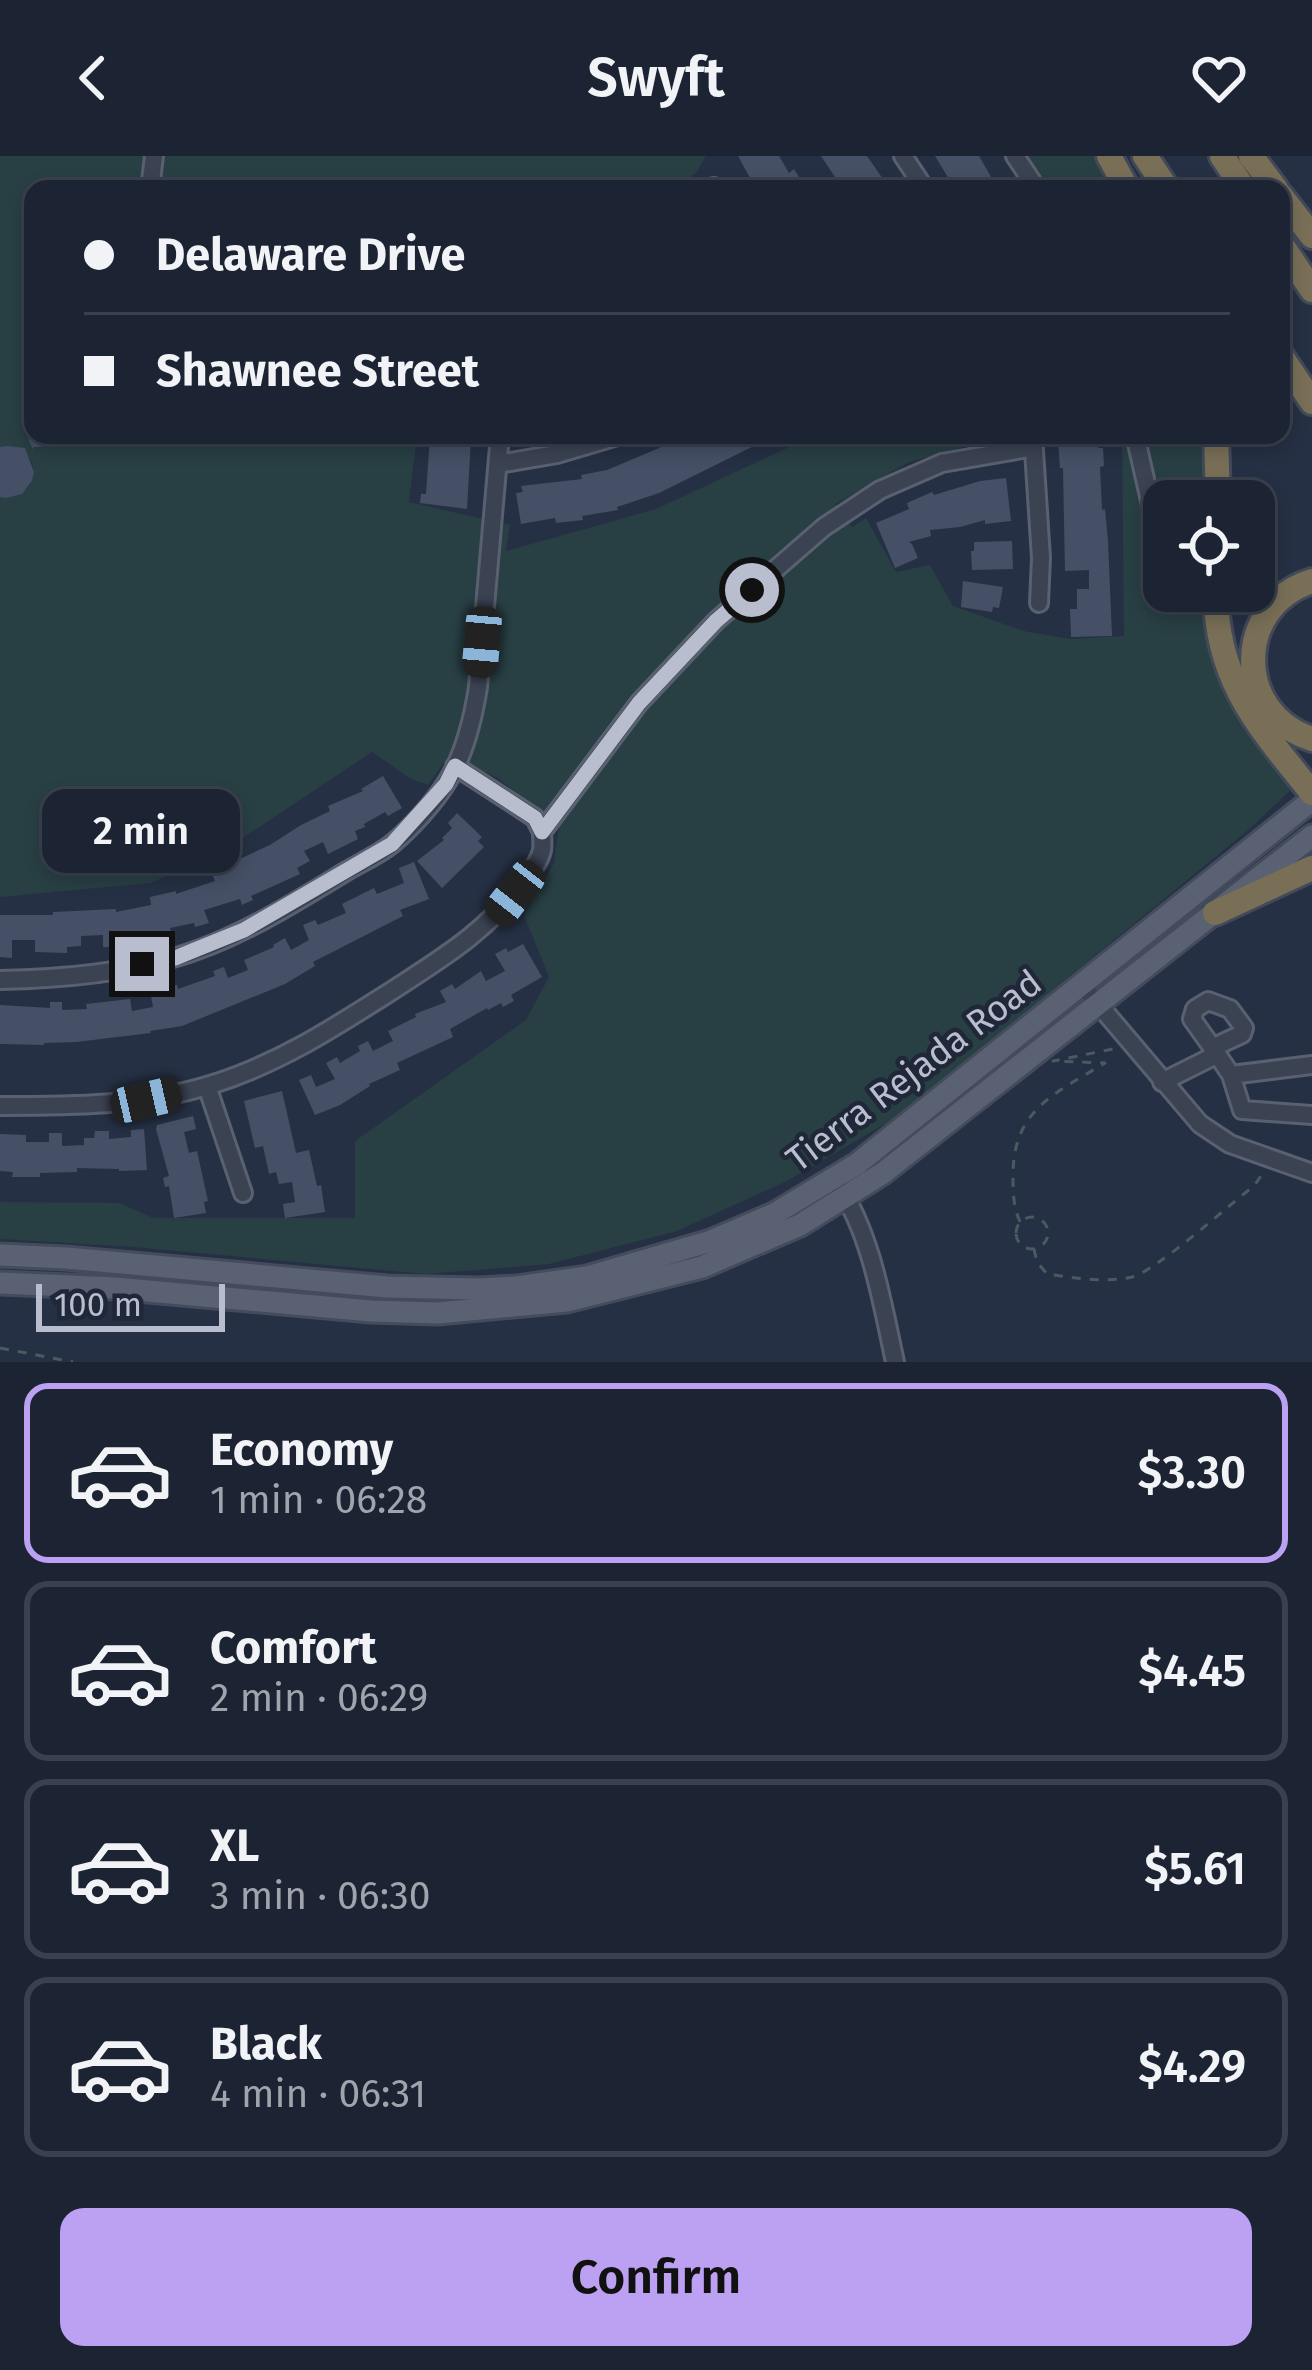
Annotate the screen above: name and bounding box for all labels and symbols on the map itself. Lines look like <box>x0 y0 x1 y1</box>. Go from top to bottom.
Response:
route start <box>725 563 779 617</box>
car <box>461 605 503 679</box>
callout: 2 min <box>43 790 241 874</box>
car <box>479 854 551 932</box>
route end <box>115 937 169 991</box>
street label: Tierra Rejada Road <box>778 961 1050 1181</box>
car <box>107 1074 185 1126</box>
scale bar <box>36 1278 225 1331</box>

